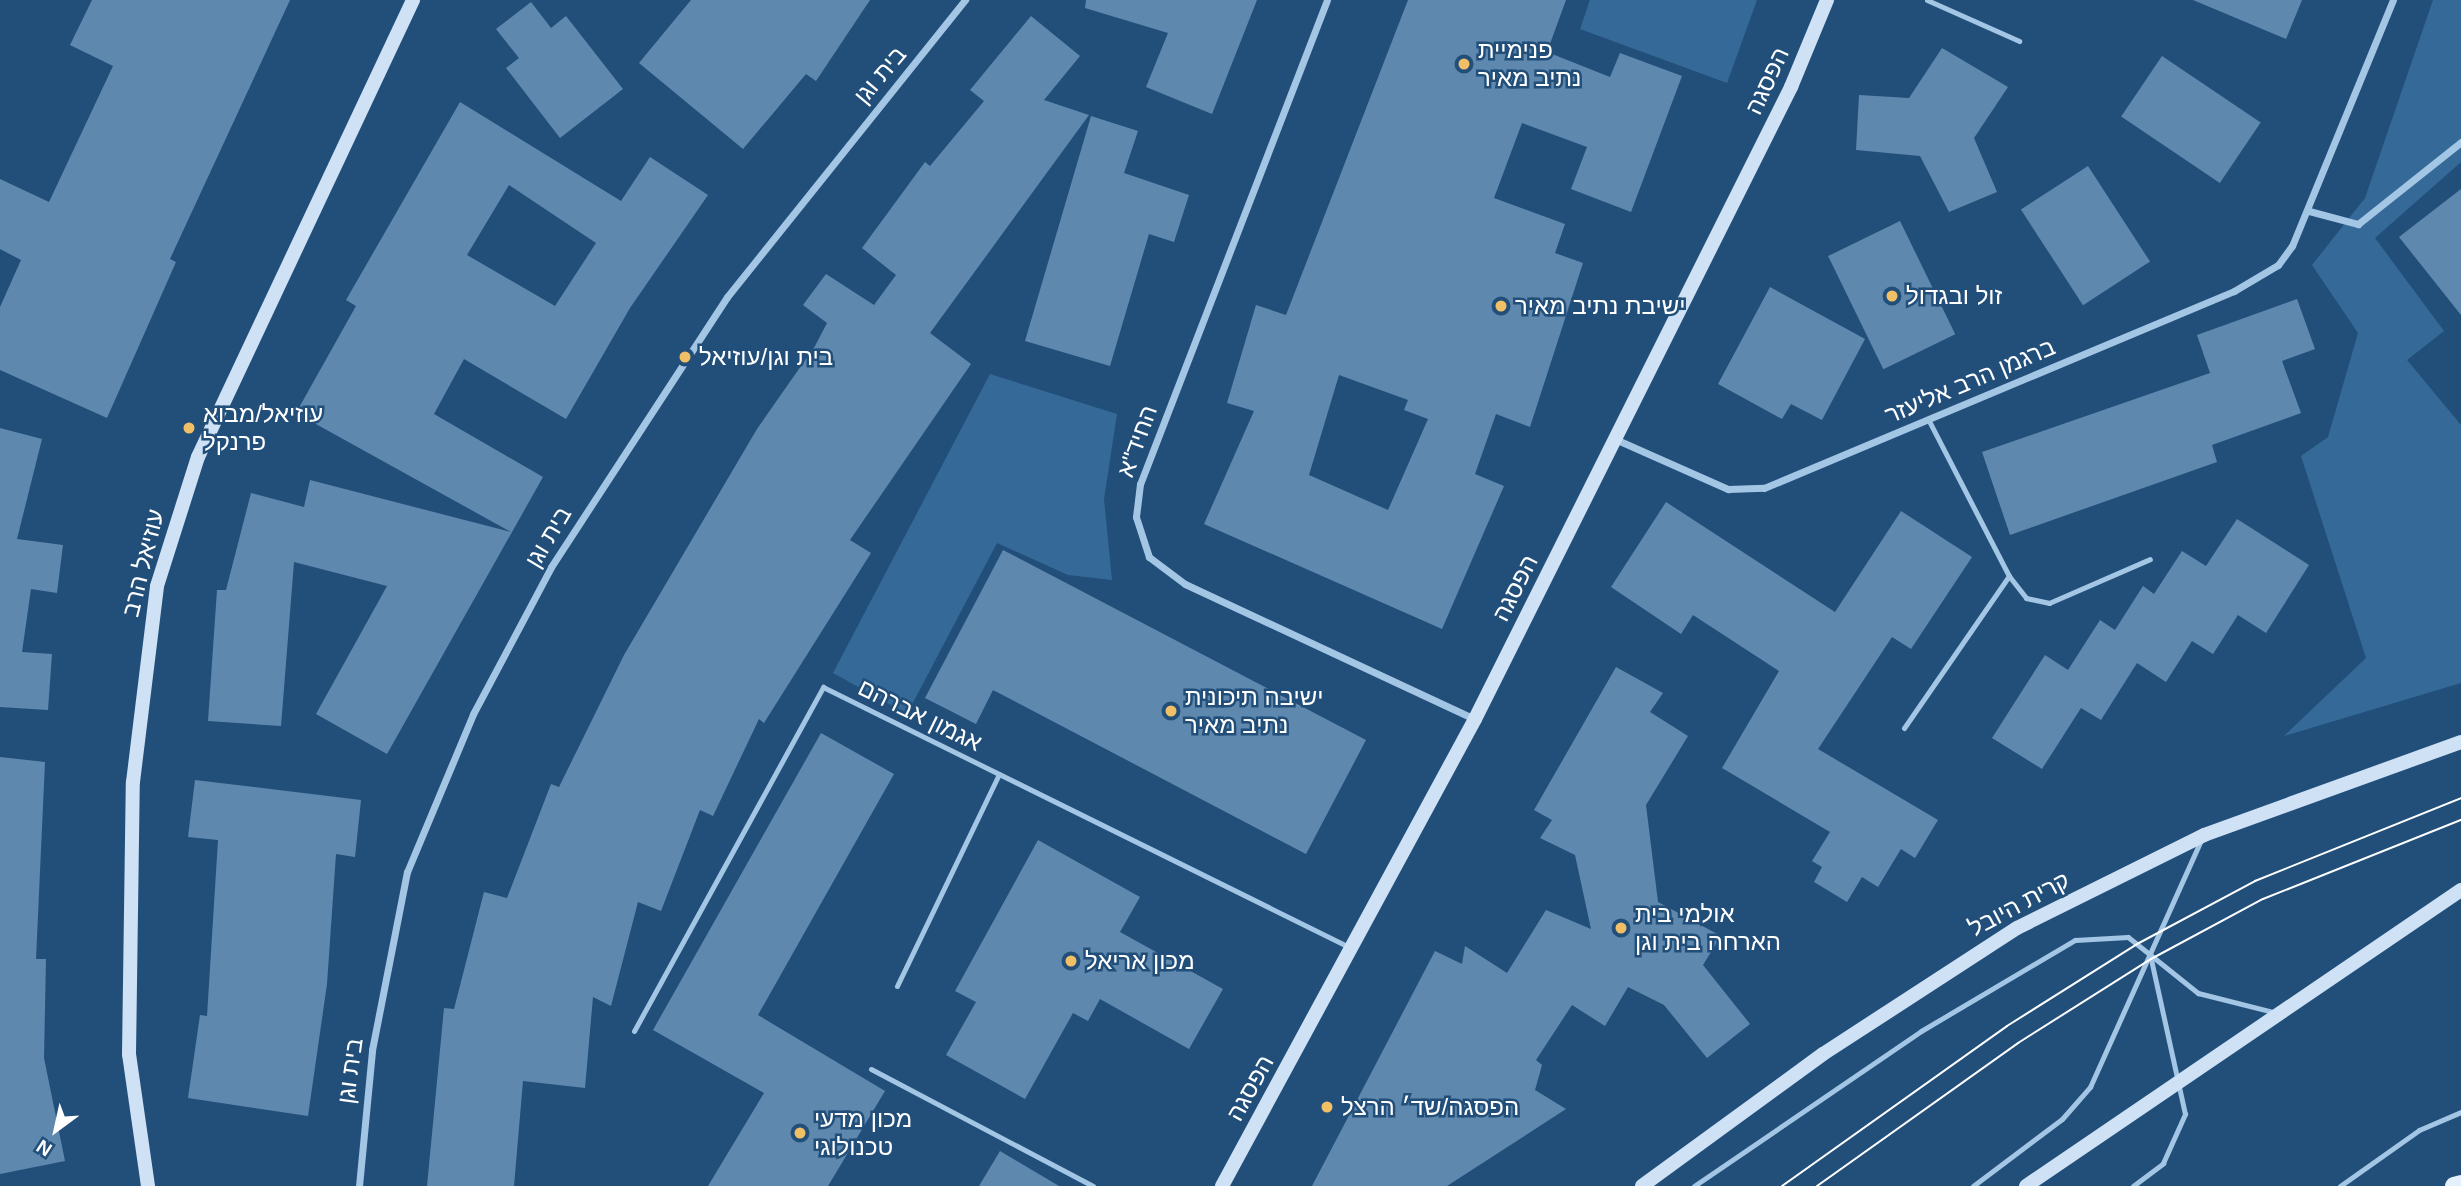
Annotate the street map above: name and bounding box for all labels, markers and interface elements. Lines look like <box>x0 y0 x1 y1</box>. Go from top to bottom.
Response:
place label: פנימיית נתיב מאיר <box>1478 36 1581 92</box>
street label: בית וגן <box>848 40 912 110</box>
street label: הפסגה <box>1739 43 1795 119</box>
marker: פנימיית נתיב מאיר <box>1456 56 1472 72</box>
place label: זול ובגדול <box>1906 282 2002 310</box>
marker: זול ובגדול <box>1884 288 1900 304</box>
place label: ישיבת נתיב מאיר <box>1515 292 1685 320</box>
marker: ישיבת נתיב מאיר <box>1493 298 1509 314</box>
street label: ברגמן הרב אליעזר <box>1881 332 2059 430</box>
place label: בית וגן/עוזיאל <box>699 343 833 371</box>
marker: בית וגן/עוזיאל <box>677 349 693 365</box>
place label: עוזיאל/מבוא פרנקל <box>203 400 323 456</box>
street label: החיד"א <box>1111 401 1163 481</box>
marker: עוזיאל/מבוא פרנקל <box>181 420 197 436</box>
street label: בית וגן <box>519 501 577 573</box>
street label: עוזיאל הרב <box>116 506 170 620</box>
street label: הפסגה <box>1486 550 1544 626</box>
street label: אגמון אברהם <box>854 673 986 757</box>
place label: ישיבה תיכונית נתיב מאיר <box>1185 683 1324 739</box>
marker: ישיבה תיכונית נתיב מאיר <box>1163 703 1179 719</box>
street label: קרית היובל <box>1964 865 2074 943</box>
place label: אולמי בית הארחה בית וגן <box>1635 900 1781 956</box>
marker: אולמי בית הארחה בית וגן <box>1613 920 1629 936</box>
place label: מכון אריאל <box>1085 947 1195 975</box>
marker: מכון אריאל <box>1063 953 1079 969</box>
street label: בית וגן <box>331 1036 369 1106</box>
street label: הפסגה <box>1220 1050 1280 1126</box>
place label: הפסגה/שד׳ הרצל <box>1341 1093 1519 1121</box>
north arrow <box>21 1095 91 1165</box>
marker: הפסגה/שד׳ הרצל <box>1319 1099 1335 1115</box>
place label: מכון מדעי טכנולוגי <box>814 1105 912 1161</box>
marker: מכון מדעי טכנולוגי <box>792 1125 808 1141</box>
text: N <box>33 1135 56 1161</box>

